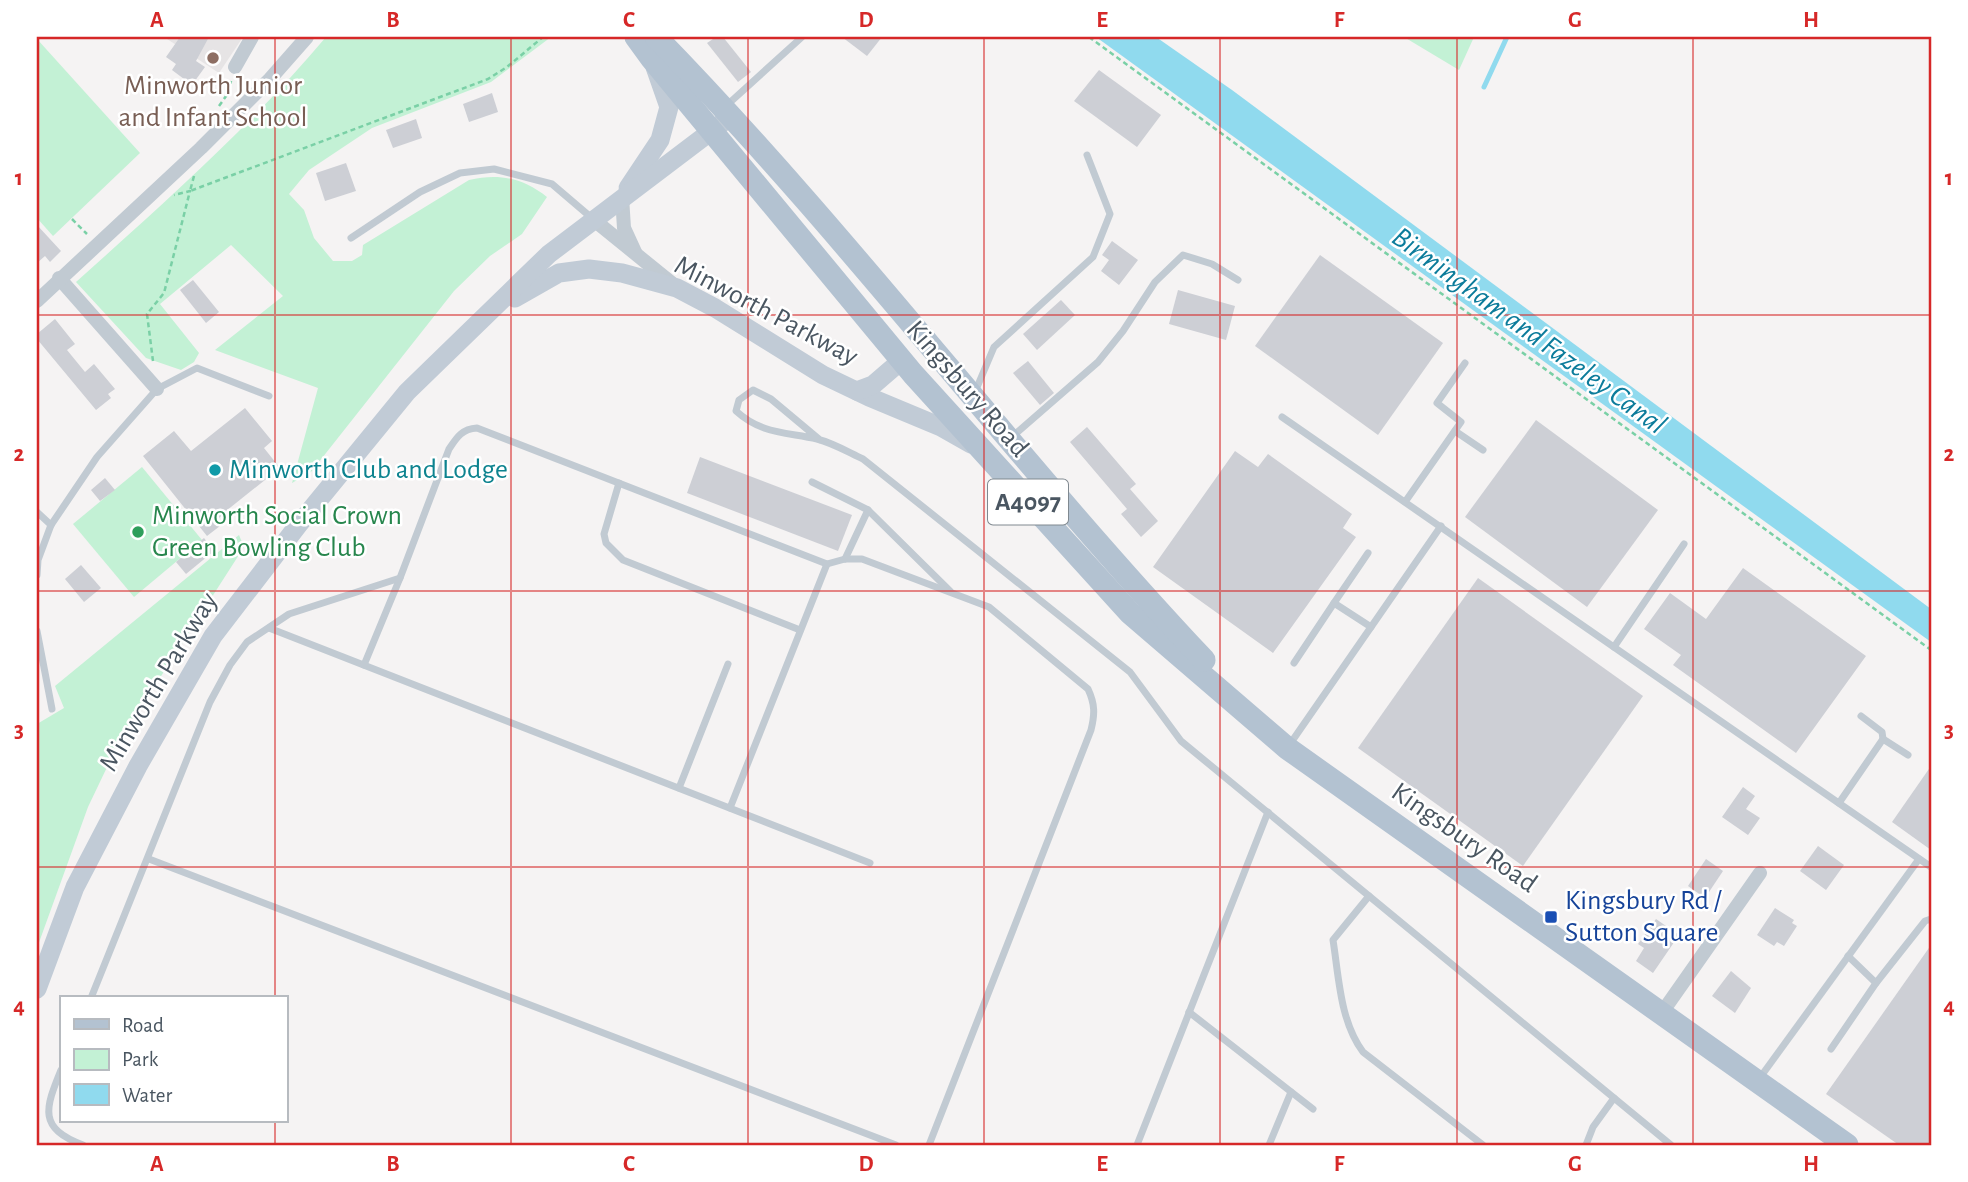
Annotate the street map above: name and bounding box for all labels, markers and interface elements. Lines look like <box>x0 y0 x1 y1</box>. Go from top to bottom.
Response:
text: A <box>150 9 164 32</box>
text: B <box>386 9 400 32</box>
text: C <box>623 9 635 32</box>
text: D <box>858 9 874 32</box>
text: E <box>1096 9 1108 32</box>
text: F <box>1334 9 1345 32</box>
text: G <box>1568 9 1582 32</box>
text: H <box>1803 9 1819 32</box>
marker: Minworth Junior and Infant School <box>205 50 221 66</box>
place label: Minworth Junior and Infant School <box>119 72 307 132</box>
text: 1 <box>15 167 23 190</box>
text: 1 <box>1945 167 1953 190</box>
water label: Birmingham and Fazeley Canal <box>1386 222 1672 440</box>
street label: Minworth Parkway <box>670 251 862 371</box>
street label: Kingsbury Road <box>900 315 1034 463</box>
text: 2 <box>14 443 25 466</box>
text: 2 <box>1944 443 1955 466</box>
place label: Minworth Club and Lodge <box>229 456 508 484</box>
marker: Minworth Club and Lodge <box>207 462 223 478</box>
road number: A4097 <box>988 480 1068 524</box>
place label: Minworth Social Crown Green Bowling Club <box>152 502 402 562</box>
marker: Minworth Social Crown Green Bowling Club <box>130 524 146 540</box>
street label: Minworth Parkway <box>95 588 223 776</box>
text: 3 <box>14 719 24 742</box>
text: 3 <box>1944 719 1954 742</box>
street label: Kingsbury Road <box>1386 778 1542 898</box>
place label: Kingsbury Rd / Sutton Square <box>1565 887 1723 947</box>
marker: Kingsbury Rd / Sutton Square <box>1543 909 1559 925</box>
text: 4 <box>13 995 25 1018</box>
text: 4 <box>1943 995 1955 1018</box>
legend <box>60 996 287 1122</box>
text: Road <box>122 1015 164 1036</box>
text: Park <box>122 1049 159 1070</box>
text: Water <box>122 1085 172 1106</box>
text: A <box>150 1153 164 1176</box>
text: B <box>386 1153 400 1176</box>
text: C <box>623 1153 635 1176</box>
text: D <box>858 1153 874 1176</box>
text: E <box>1096 1153 1108 1176</box>
text: F <box>1334 1153 1345 1176</box>
text: G <box>1568 1153 1582 1176</box>
text: H <box>1803 1153 1819 1176</box>

